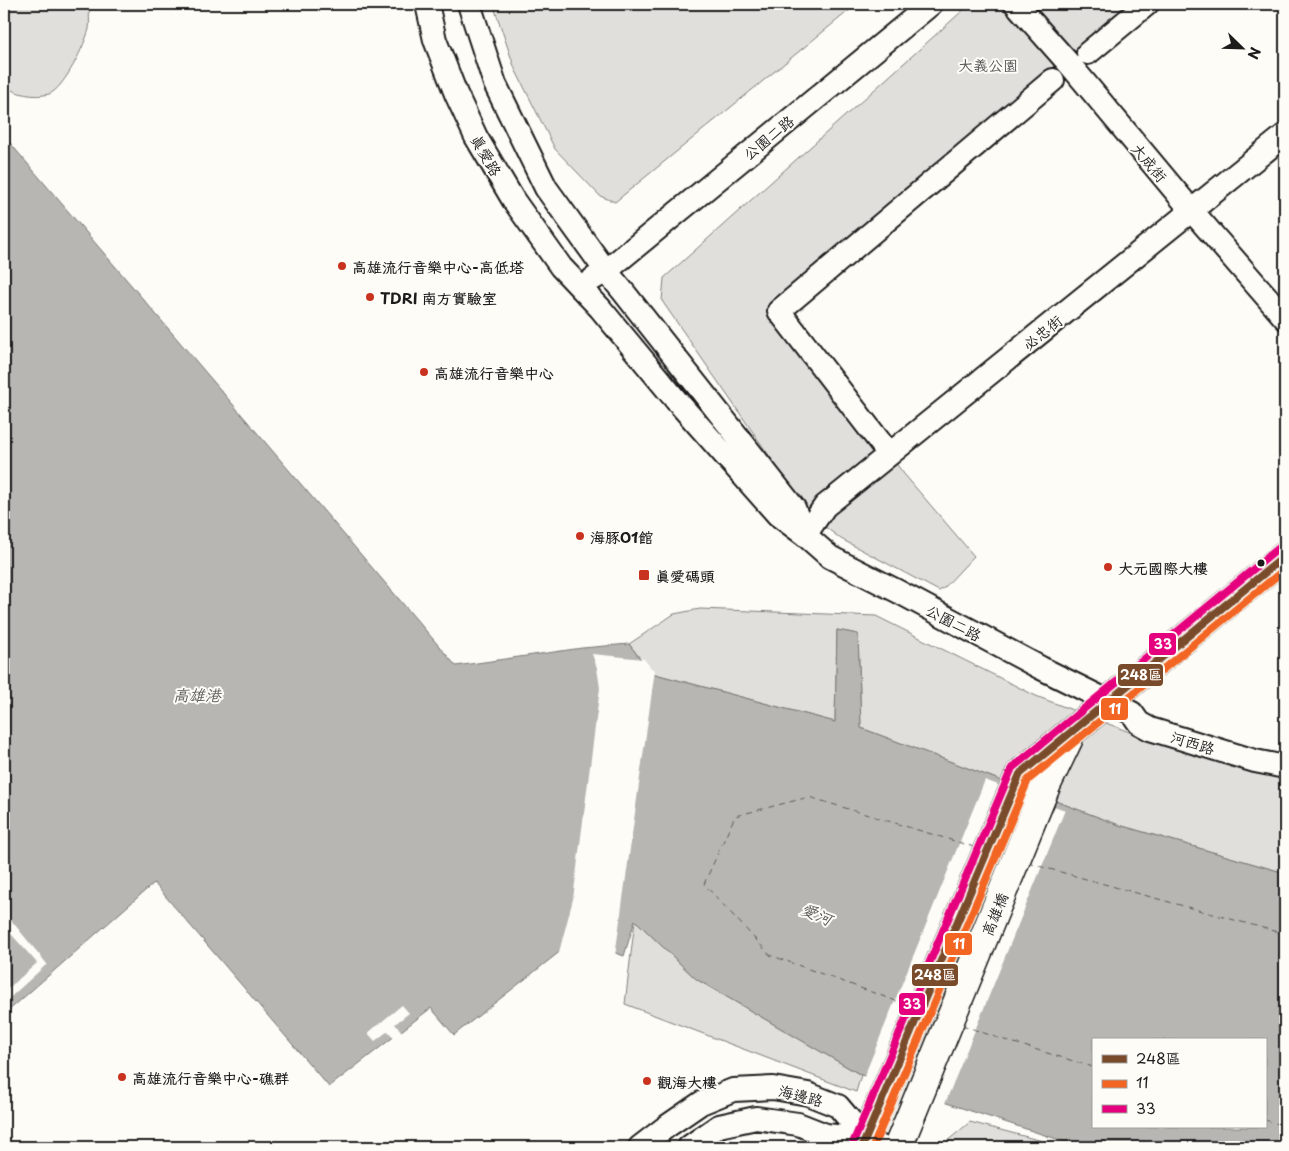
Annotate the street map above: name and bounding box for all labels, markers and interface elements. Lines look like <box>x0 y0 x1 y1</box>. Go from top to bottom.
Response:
north arrow <box>1216 22 1266 72</box>
text: N <box>1243 44 1266 62</box>
park label: 大義公園 <box>958 53 1018 76</box>
street label: 公園二路 <box>737 109 799 165</box>
street label: 真愛路 <box>466 130 508 180</box>
street label: 大成街 <box>1127 137 1173 187</box>
place label: 高雄流行音樂中心-高低塔 <box>352 255 524 278</box>
marker: 高雄流行音樂中心-高低塔 <box>336 260 348 272</box>
place label: TDRI 南方實驗室 <box>380 286 497 309</box>
marker: TDRI 南方實驗室 <box>364 291 376 303</box>
street label: 必忠街 <box>1017 309 1067 355</box>
place label: 高雄流行音樂中心 <box>434 361 554 384</box>
marker: 高雄流行音樂中心 <box>418 366 430 378</box>
place label: 海豚01館 <box>590 525 653 548</box>
marker: 海豚01館 <box>574 530 586 542</box>
place label: 大元國際大樓 <box>1118 556 1208 579</box>
unlabelled marker <box>1256 558 1266 568</box>
marker: 大元國際大樓 <box>1102 561 1114 573</box>
place label: 真愛碼頭 <box>655 564 715 587</box>
marker: 真愛碼頭 <box>637 568 651 582</box>
street label: 公園二路 <box>922 598 986 646</box>
line badge: 33 <box>1148 632 1177 656</box>
text: 33 <box>1154 633 1172 654</box>
line badge: 248區 <box>1117 663 1164 687</box>
text: 248區 <box>1120 664 1162 685</box>
water label: 高雄港 <box>173 682 223 706</box>
line badge: 11 <box>1100 697 1129 721</box>
text: 11 <box>1109 698 1121 719</box>
street label: 河西路 <box>1168 724 1218 760</box>
street label: 高雄橋 <box>975 889 1013 939</box>
water label: 愛河 <box>798 896 839 931</box>
line badge: 11 <box>944 932 973 956</box>
text: 11 <box>953 933 965 954</box>
line badge: 248區 <box>911 963 959 987</box>
text: 248區 <box>914 964 956 985</box>
line badge: 33 <box>898 992 926 1016</box>
text: 33 <box>903 993 921 1014</box>
legend <box>1092 1038 1266 1128</box>
text: 248區 <box>1136 1046 1181 1069</box>
place label: 高雄流行音樂中心-礁群 <box>132 1066 289 1089</box>
place label: 觀海大樓 <box>657 1070 717 1093</box>
text: 11 <box>1136 1070 1149 1093</box>
marker: 高雄流行音樂中心-礁群 <box>116 1071 128 1083</box>
marker: 觀海大樓 <box>641 1075 653 1087</box>
street label: 海邊路 <box>776 1078 826 1112</box>
text: 33 <box>1136 1096 1156 1119</box>

